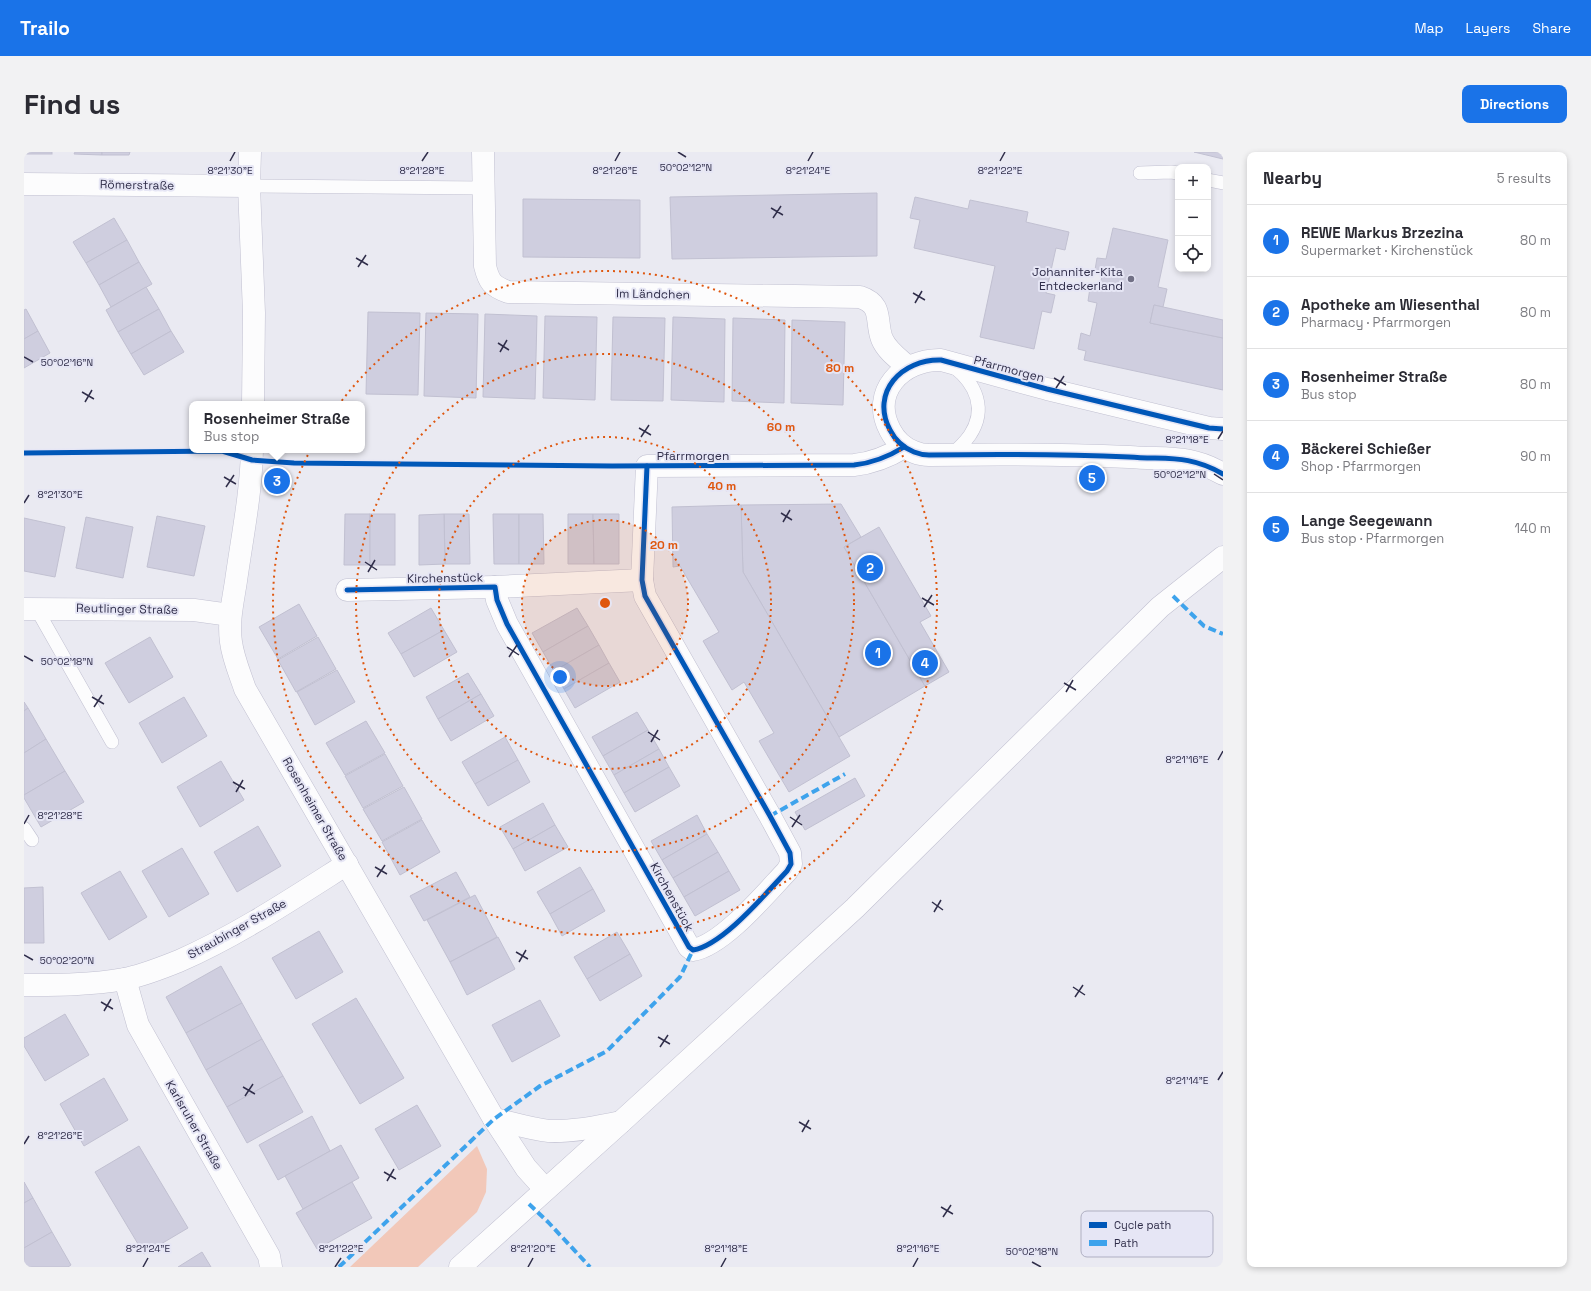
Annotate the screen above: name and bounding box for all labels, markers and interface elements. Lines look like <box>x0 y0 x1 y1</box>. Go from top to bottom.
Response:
text: Trailo <box>20 16 70 41</box>
text: Map <box>1414 19 1444 37</box>
text: Layers <box>1466 19 1510 37</box>
text: Share <box>1532 19 1571 37</box>
button: Directions <box>1462 85 1567 123</box>
text: Find us <box>24 86 121 122</box>
text: 50°02'12"N <box>660 161 712 174</box>
text: 8°21'30"E <box>207 164 253 177</box>
text: 8°21'28"E <box>400 164 445 177</box>
text: 8°21'26"E <box>593 164 638 177</box>
text: 8°21'24"E <box>786 164 830 177</box>
text: 8°21'22"E <box>978 164 1023 177</box>
map controls <box>1175 164 1211 272</box>
button: + <box>1175 164 1211 200</box>
text: Nearby <box>1263 167 1322 189</box>
text: 5 results <box>1497 170 1551 187</box>
street label: Römerstraße <box>100 176 174 194</box>
button: − <box>1175 200 1211 236</box>
text: REWE Markus Brzezina <box>1301 223 1463 242</box>
text: 1 <box>1273 232 1279 249</box>
text: 80 m <box>1520 232 1551 249</box>
button: locate <box>1175 236 1211 272</box>
text: Supermarket · Kirchenstück <box>1301 242 1473 259</box>
place label: Johanniter-Kita Entdeckerland <box>1032 264 1123 294</box>
marker: Johanniter-Kita Entdeckerland <box>1126 274 1136 284</box>
street label: Im Ländchen <box>616 285 690 303</box>
text: Apotheke am Wiesenthal <box>1301 295 1480 314</box>
text: 2 <box>1272 304 1280 321</box>
text: 80 m <box>1520 304 1551 321</box>
text: Pharmacy · Pfarrmorgen <box>1301 314 1451 331</box>
street label: Pfarrmorgen <box>972 352 1046 386</box>
text: 50°02'16"N <box>41 356 93 369</box>
text: 80 m <box>826 360 854 376</box>
text: Rosenheimer Straße <box>1301 367 1447 386</box>
text: 3 <box>1272 376 1280 393</box>
text: 80 m <box>1520 376 1551 393</box>
text: Bus stop <box>1301 386 1357 403</box>
popup <box>189 401 365 453</box>
text: Rosenheimer Straße <box>204 409 350 428</box>
text: 60 m <box>767 419 795 435</box>
text: Bus stop <box>204 428 259 445</box>
text: 8°21'18"E <box>1165 433 1209 446</box>
text: Bäckerei Schießer <box>1301 439 1431 458</box>
street label: Pfarrmorgen <box>657 448 729 464</box>
text: 4 <box>1272 448 1280 465</box>
text: 90 m <box>1520 448 1551 465</box>
text: Shop · Pfarrmorgen <box>1301 458 1421 475</box>
pin: 5 <box>1079 463 1105 493</box>
pin: 3 <box>264 466 290 496</box>
text: 50°02'12"N <box>1154 468 1206 481</box>
text: 40 m <box>708 478 736 494</box>
text: 8°21'30"E <box>37 488 83 501</box>
text: Lange Seegewann <box>1301 511 1433 530</box>
text: 5 <box>1272 520 1280 537</box>
text: 140 m <box>1515 520 1551 537</box>
text: Bus stop · Pfarrmorgen <box>1301 530 1444 547</box>
text: 20 m <box>650 537 678 553</box>
pin: 2 <box>857 553 883 583</box>
street label: Kirchenstück <box>407 569 484 587</box>
centre of rings <box>598 596 612 610</box>
street label: Reutlinger Straße <box>76 600 178 618</box>
pin: 1 <box>865 638 891 668</box>
pin: 4 <box>912 648 938 678</box>
text: 50°02'18"N <box>41 655 93 668</box>
your location <box>550 667 570 687</box>
text: 8°21'16"E <box>1166 753 1209 766</box>
street label: Rosenheimer Straße <box>279 754 351 864</box>
text: 8°21'28"E <box>38 809 83 822</box>
street label: Kirchenstück <box>647 860 698 935</box>
street label: Straubinger Straße <box>185 895 289 963</box>
text: 50°02'20"N <box>40 954 94 967</box>
text: 8°21'14"E <box>1166 1074 1209 1087</box>
street label: Karlsruher Straße <box>162 1077 226 1173</box>
text: 8°21'26"E <box>38 1129 83 1142</box>
legend <box>1081 1211 1213 1257</box>
text: Cycle path <box>1114 1218 1171 1232</box>
text: Path <box>1114 1236 1138 1250</box>
text: 8°21'24"E <box>126 1242 170 1255</box>
text: 8°21'22"E <box>319 1242 364 1255</box>
text: 8°21'20"E <box>510 1242 556 1255</box>
text: 8°21'18"E <box>704 1242 748 1255</box>
text: 8°21'16"E <box>897 1242 940 1255</box>
text: 50°02'18"N <box>1006 1245 1058 1258</box>

